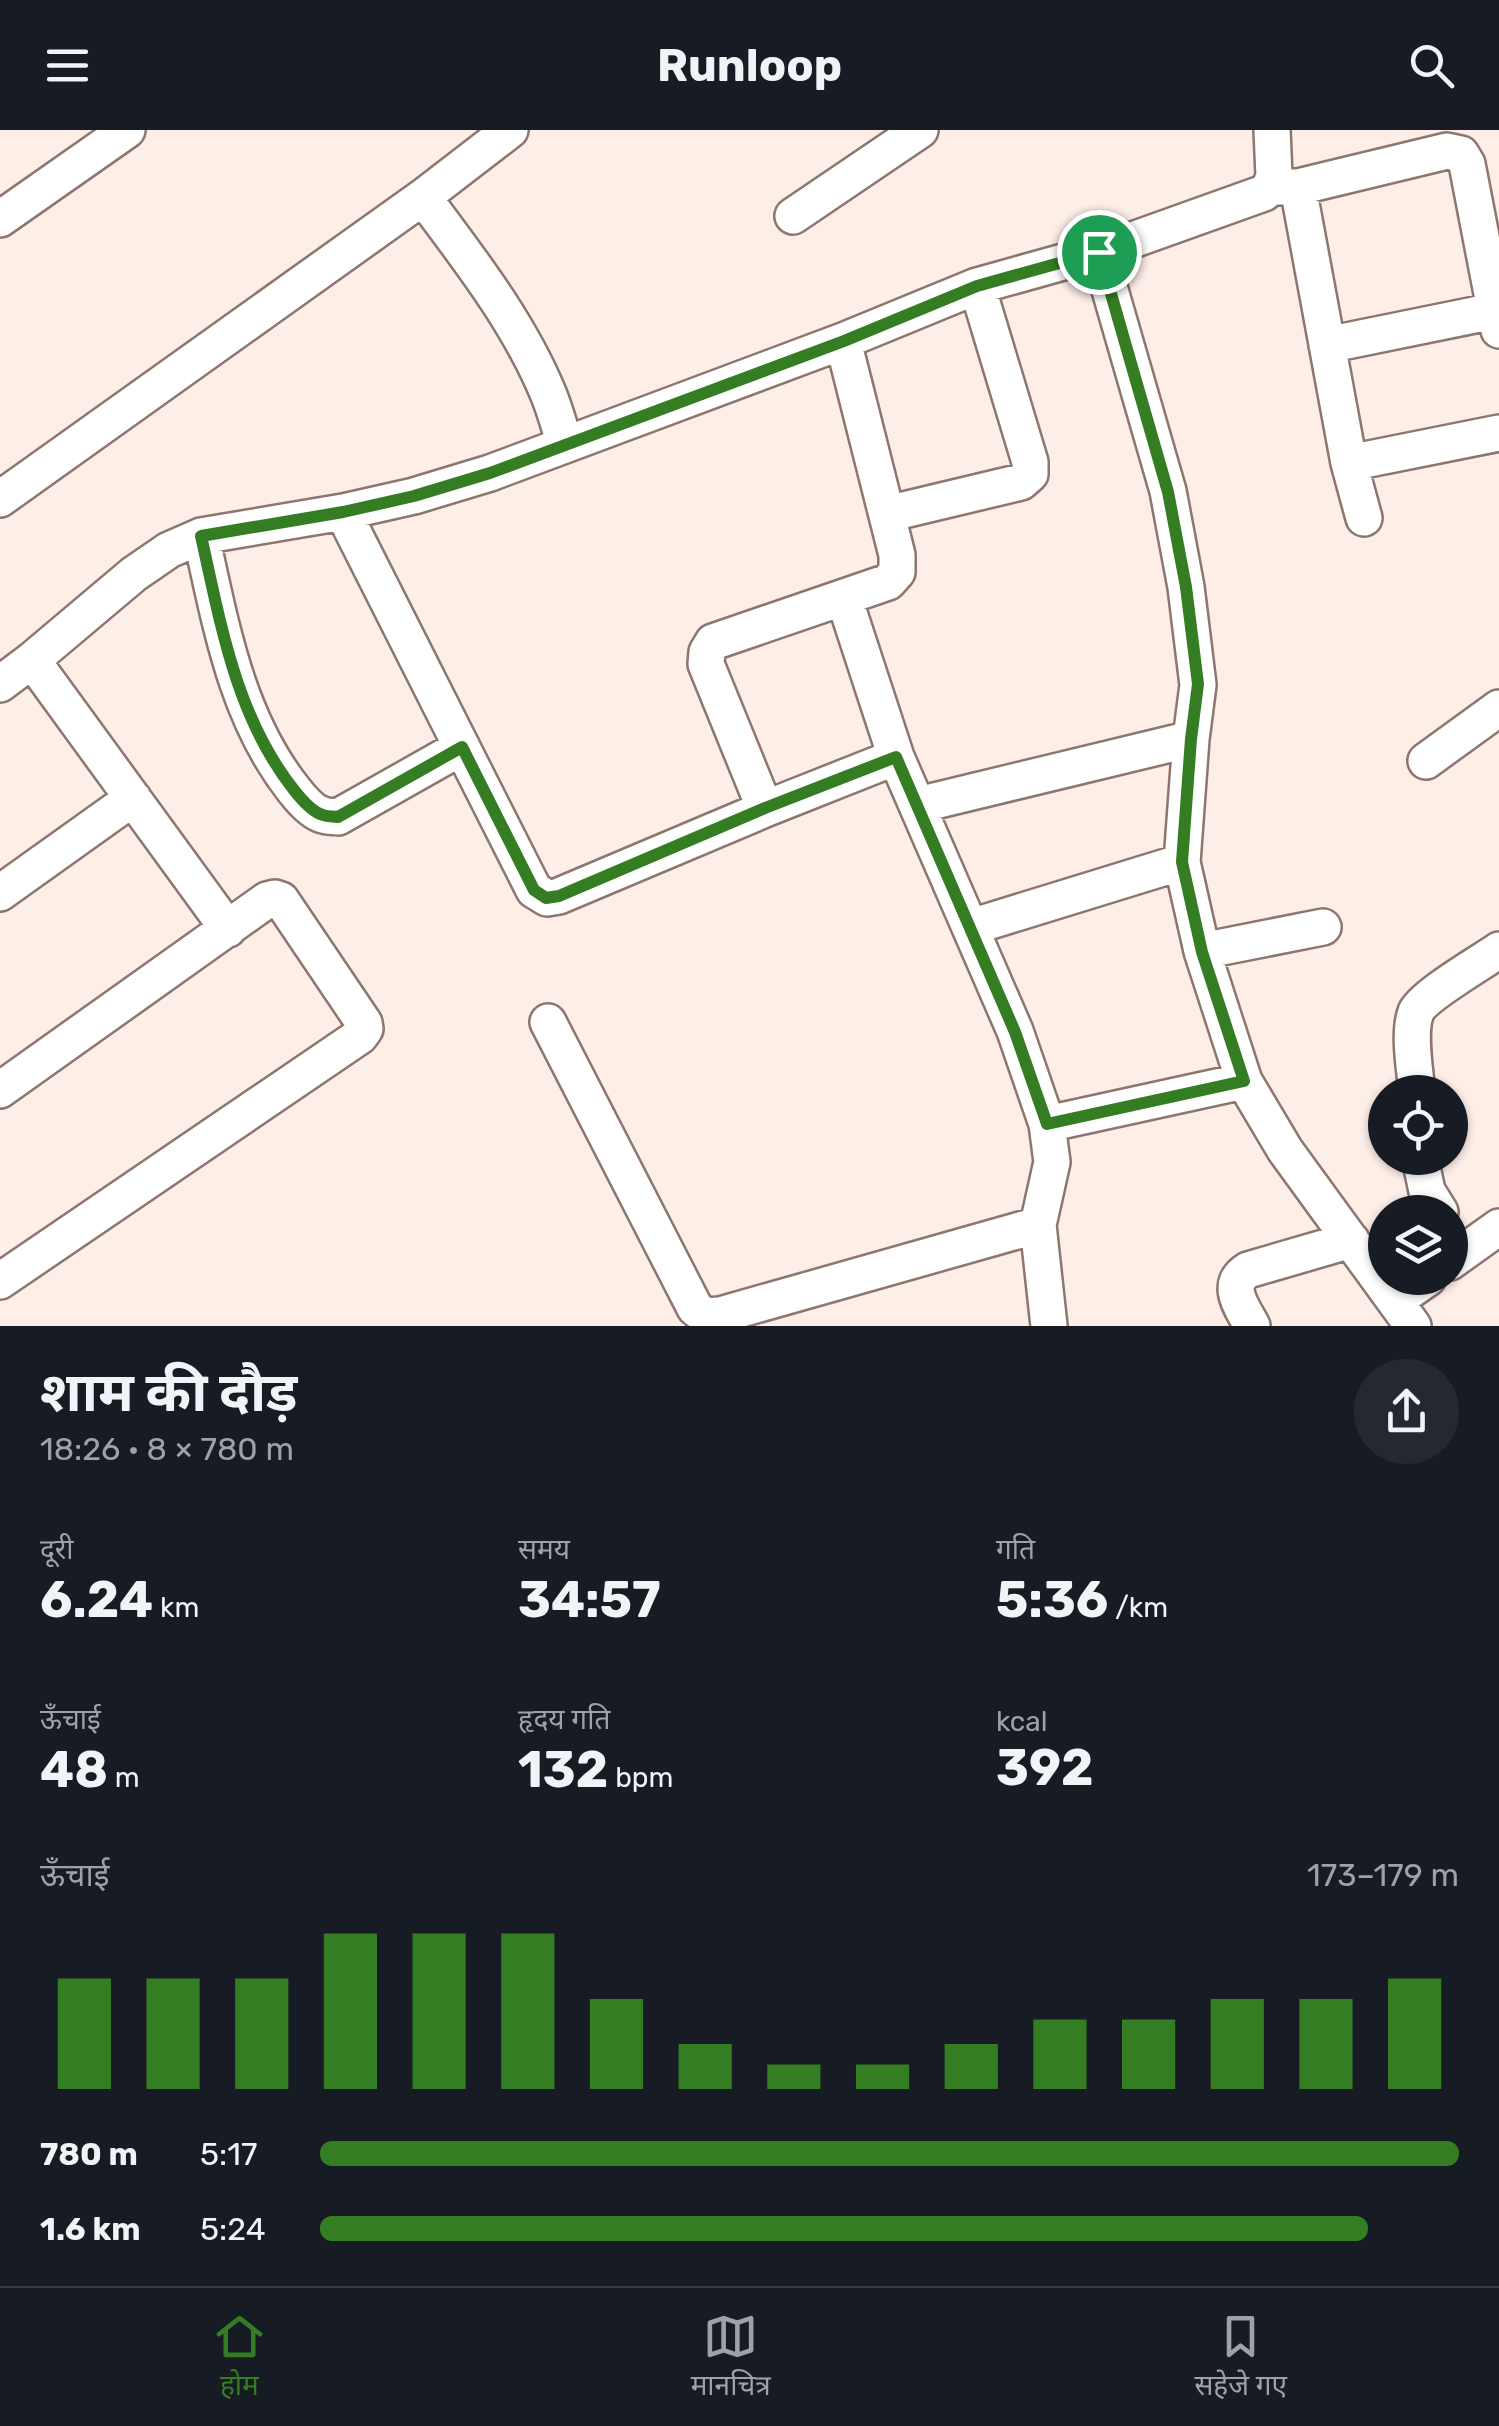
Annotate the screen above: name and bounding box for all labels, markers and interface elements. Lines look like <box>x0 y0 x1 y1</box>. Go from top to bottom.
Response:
icon: menu <box>40 38 95 93</box>
icon: search <box>1404 38 1459 93</box>
text: Runloop <box>657 39 842 92</box>
pin <box>1057 210 1142 295</box>
icon: arrive <box>1072 225 1127 280</box>
map controls <box>1368 1075 1468 1295</box>
button: locate <box>1368 1075 1468 1175</box>
button: layers <box>1368 1195 1468 1295</box>
button: share <box>1354 1359 1459 1464</box>
text: शाम की दौड़ <box>40 1360 297 1425</box>
text: 18:26 · 8 × 780 m <box>40 1430 294 1468</box>
text: दूरी <box>40 1533 74 1566</box>
text: समय <box>518 1533 570 1566</box>
text: गति <box>996 1533 1035 1566</box>
text: 6.24 <box>40 1570 153 1630</box>
text: 34:57 <box>518 1570 661 1630</box>
text: 5:36 <box>996 1570 1108 1630</box>
text: km <box>153 1591 199 1624</box>
text: /km <box>1108 1591 1168 1624</box>
text: ऊँचाई <box>40 1703 101 1736</box>
text: हृदय गति <box>518 1703 610 1736</box>
text: kcal <box>996 1705 1047 1738</box>
text: 392 <box>996 1738 1094 1798</box>
text: 48 <box>40 1740 108 1800</box>
text: 132 <box>518 1740 608 1800</box>
text: m <box>108 1761 140 1794</box>
text: bpm <box>608 1761 673 1794</box>
text: ऊँचाई <box>40 1856 109 1894</box>
text: 173–179 m <box>1307 1856 1459 1894</box>
text: 780 m <box>40 2135 138 2173</box>
text: 5:17 <box>200 2135 257 2173</box>
text: 1.6 km <box>40 2210 141 2248</box>
text: 5:24 <box>200 2210 266 2248</box>
tab: होम <box>212 2309 267 2406</box>
tab: मानचित्र <box>691 2309 771 2406</box>
tab: सहेजे गए <box>1194 2309 1287 2406</box>

